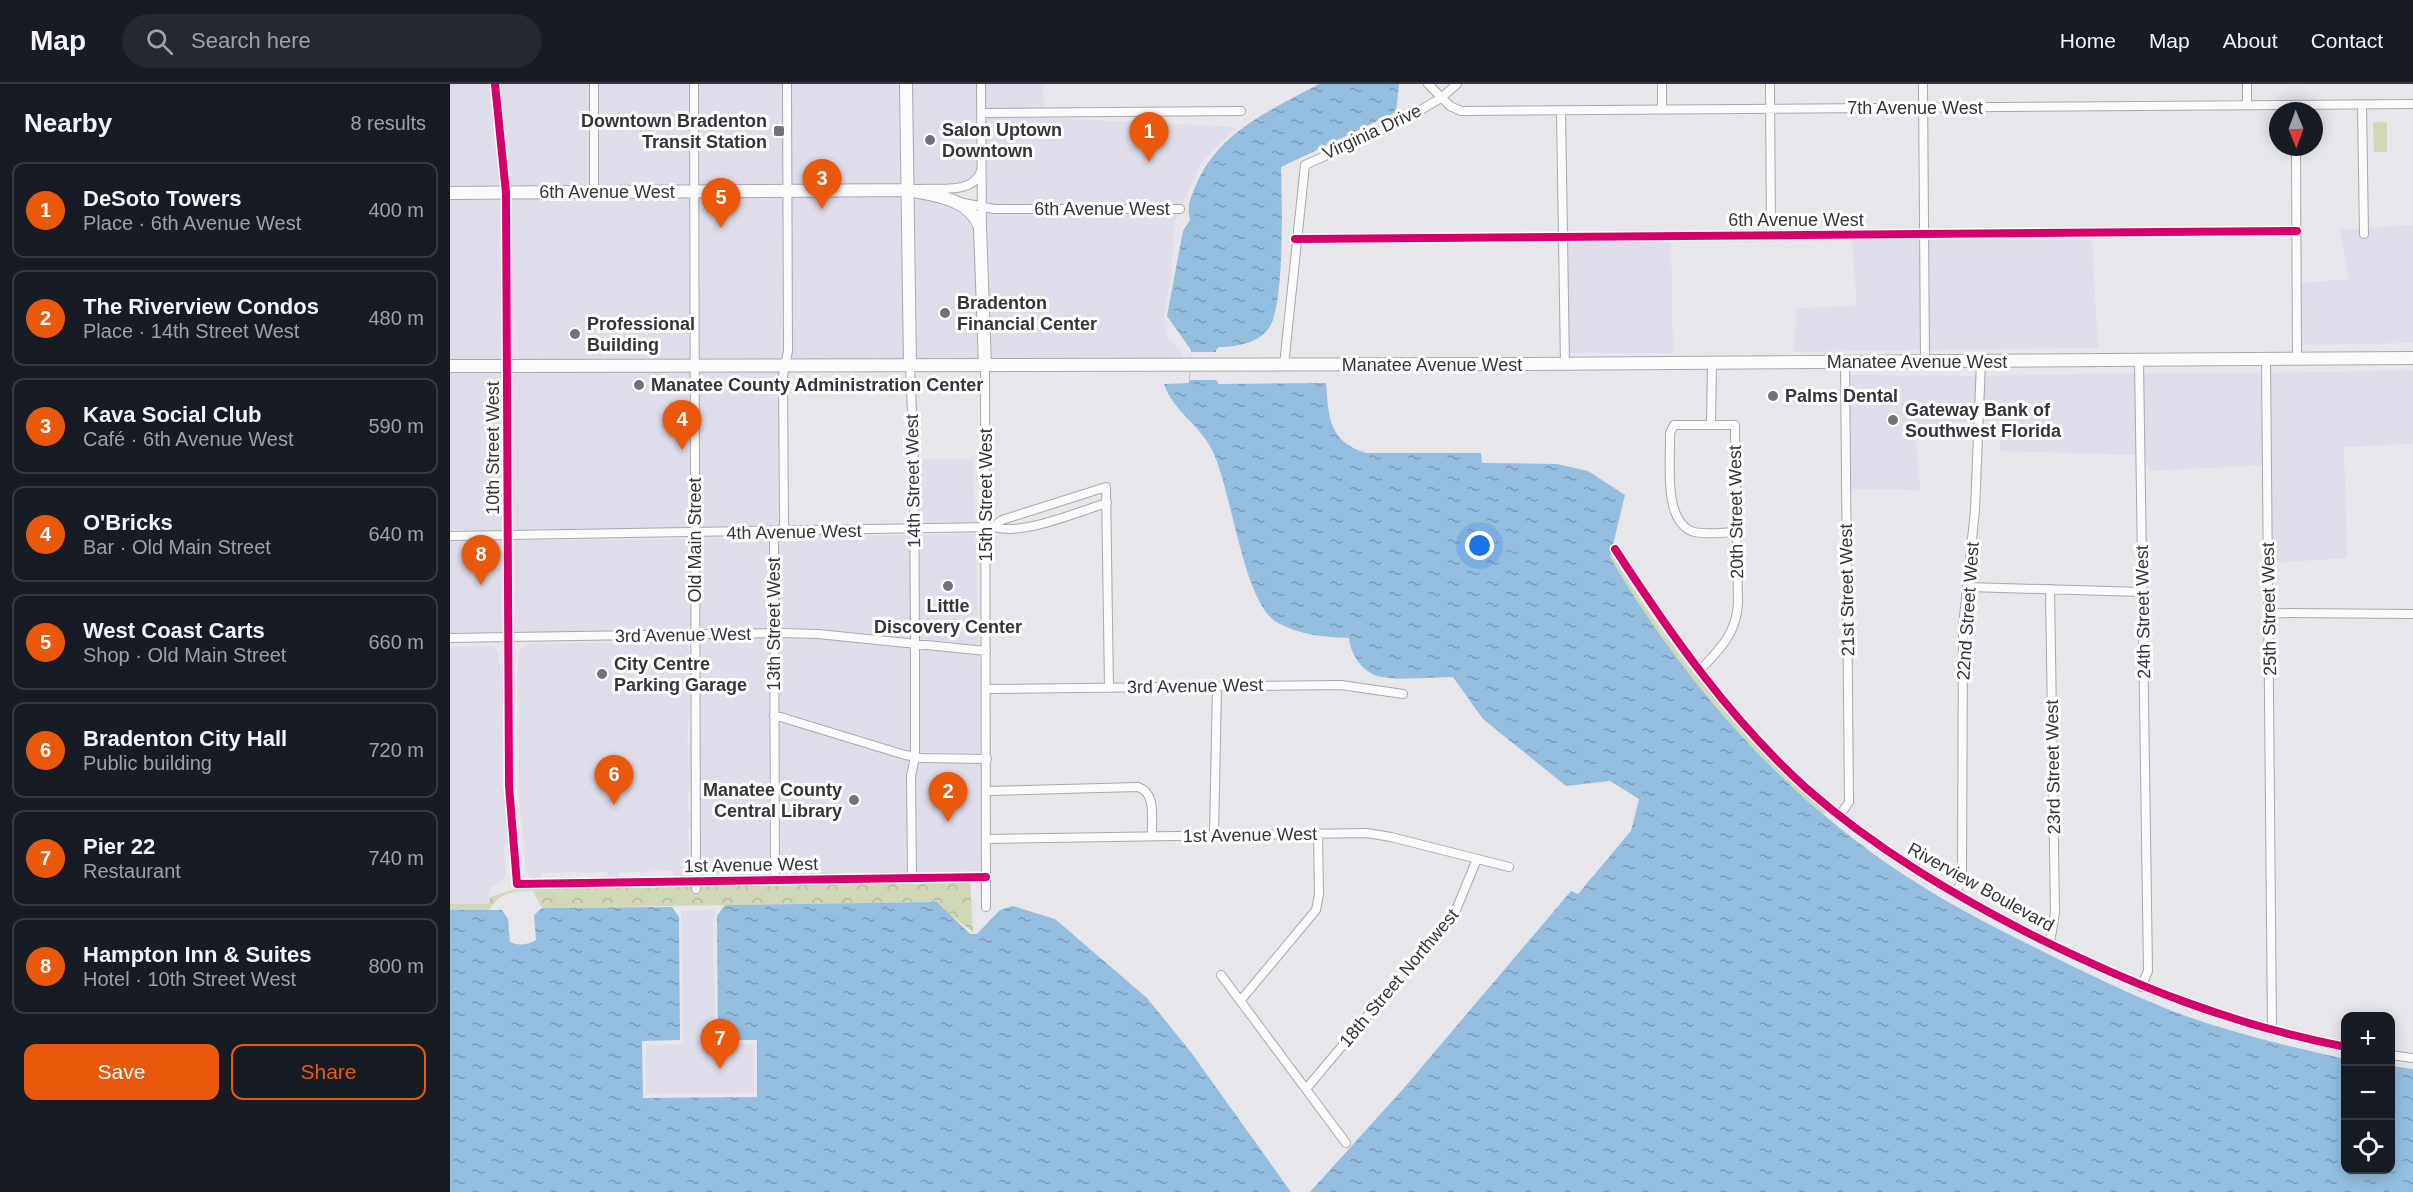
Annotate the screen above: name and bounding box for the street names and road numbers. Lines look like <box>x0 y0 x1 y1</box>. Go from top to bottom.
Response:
street label: 7th Avenue West <box>1847 98 1983 118</box>
street label: Virginia Drive <box>1319 100 1425 164</box>
street label: 6th Avenue West <box>539 182 675 202</box>
street label: 6th Avenue West <box>1034 199 1170 219</box>
street label: 6th Avenue West <box>1728 210 1864 230</box>
street label: Manatee Avenue West <box>1827 352 2007 372</box>
street label: Manatee Avenue West <box>1342 355 1522 375</box>
street label: 10th Street West <box>483 381 503 515</box>
street label: 14th Street West <box>902 414 924 548</box>
street label: 15th Street West <box>976 428 996 562</box>
street label: 20th Street West <box>1725 445 1747 579</box>
street label: Old Main Street <box>685 477 705 603</box>
street label: 4th Avenue West <box>726 521 862 543</box>
street label: 21st Street West <box>1836 523 1858 657</box>
street label: 22nd Street West <box>1953 541 1983 681</box>
street label: 25th Street West <box>2258 542 2280 676</box>
street label: 24th Street West <box>2132 545 2154 679</box>
street label: 13th Street West <box>764 557 784 691</box>
street label: 3rd Avenue West <box>615 624 751 646</box>
street label: 3rd Avenue West <box>1127 675 1263 697</box>
street label: 23rd Street West <box>2042 699 2064 835</box>
street label: 1st Avenue West <box>1183 824 1317 846</box>
street label: Riverview Boulevard <box>1904 838 2058 936</box>
street label: 1st Avenue West <box>684 854 818 876</box>
street label: 18th Street Northwest <box>1335 905 1463 1051</box>

